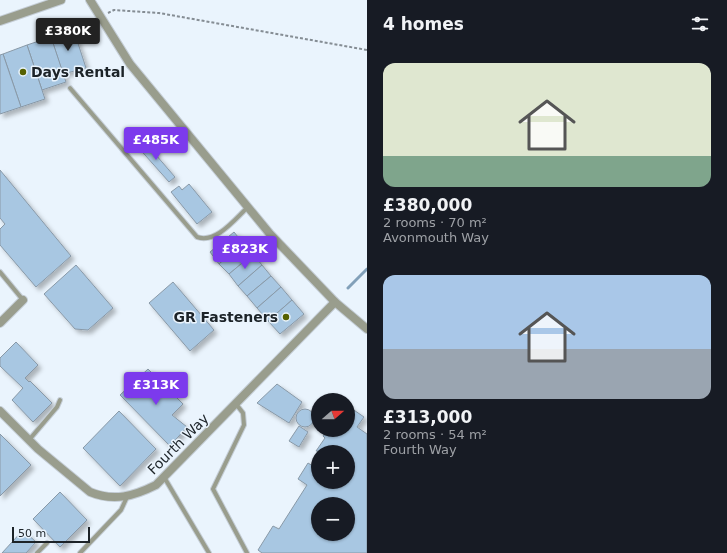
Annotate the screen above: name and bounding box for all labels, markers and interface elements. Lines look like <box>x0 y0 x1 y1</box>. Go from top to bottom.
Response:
icon: filters <box>689 13 711 35</box>
text: 4 homes <box>383 14 464 34</box>
pin: £380K <box>40 18 96 52</box>
text: £380K <box>45 23 91 38</box>
place label: Days Rental <box>31 64 125 80</box>
marker: Days Rental <box>18 67 28 77</box>
icon: home <box>511 89 583 161</box>
pin: £485K <box>128 127 184 161</box>
text: £485K <box>133 132 179 147</box>
text: £380,000 <box>383 195 472 215</box>
text: 2 rooms · 70 m² <box>383 215 487 230</box>
text: Avonmouth Way <box>383 230 489 245</box>
pin: £823K <box>217 236 273 270</box>
text: £823K <box>222 241 268 256</box>
icon: home <box>511 301 583 373</box>
place label: GR Fasteners <box>173 309 278 325</box>
marker: GR Fasteners <box>281 312 291 322</box>
pin: £313K <box>128 372 184 406</box>
text: £313K <box>133 377 179 392</box>
north arrow <box>311 393 355 437</box>
map controls <box>311 393 355 541</box>
text: £313,000 <box>383 407 472 427</box>
street label: Fourth Way <box>144 410 212 478</box>
text: 2 rooms · 54 m² <box>383 427 487 442</box>
text: Fourth Way <box>383 442 457 457</box>
button: + <box>311 445 355 489</box>
button: − <box>311 497 355 541</box>
scale bar <box>12 525 90 544</box>
text: 50 m <box>18 527 46 540</box>

